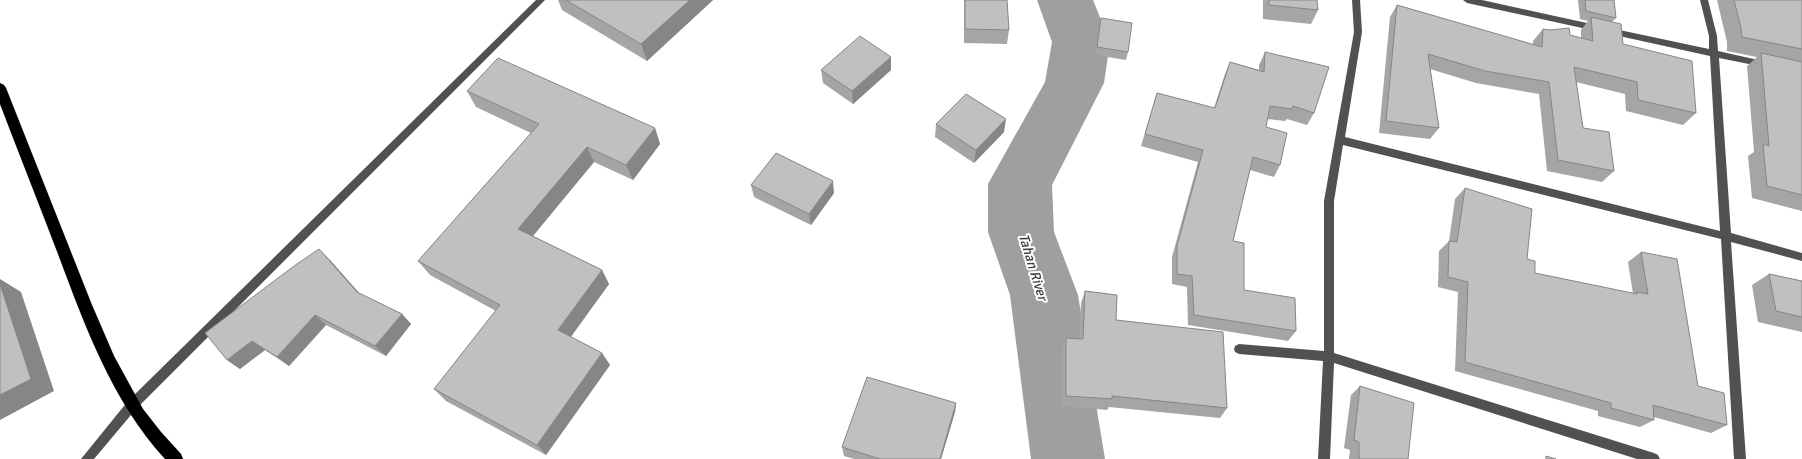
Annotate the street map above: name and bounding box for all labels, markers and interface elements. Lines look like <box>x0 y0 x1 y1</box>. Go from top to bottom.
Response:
water label: Tahan River <box>1015 232 1052 304</box>

